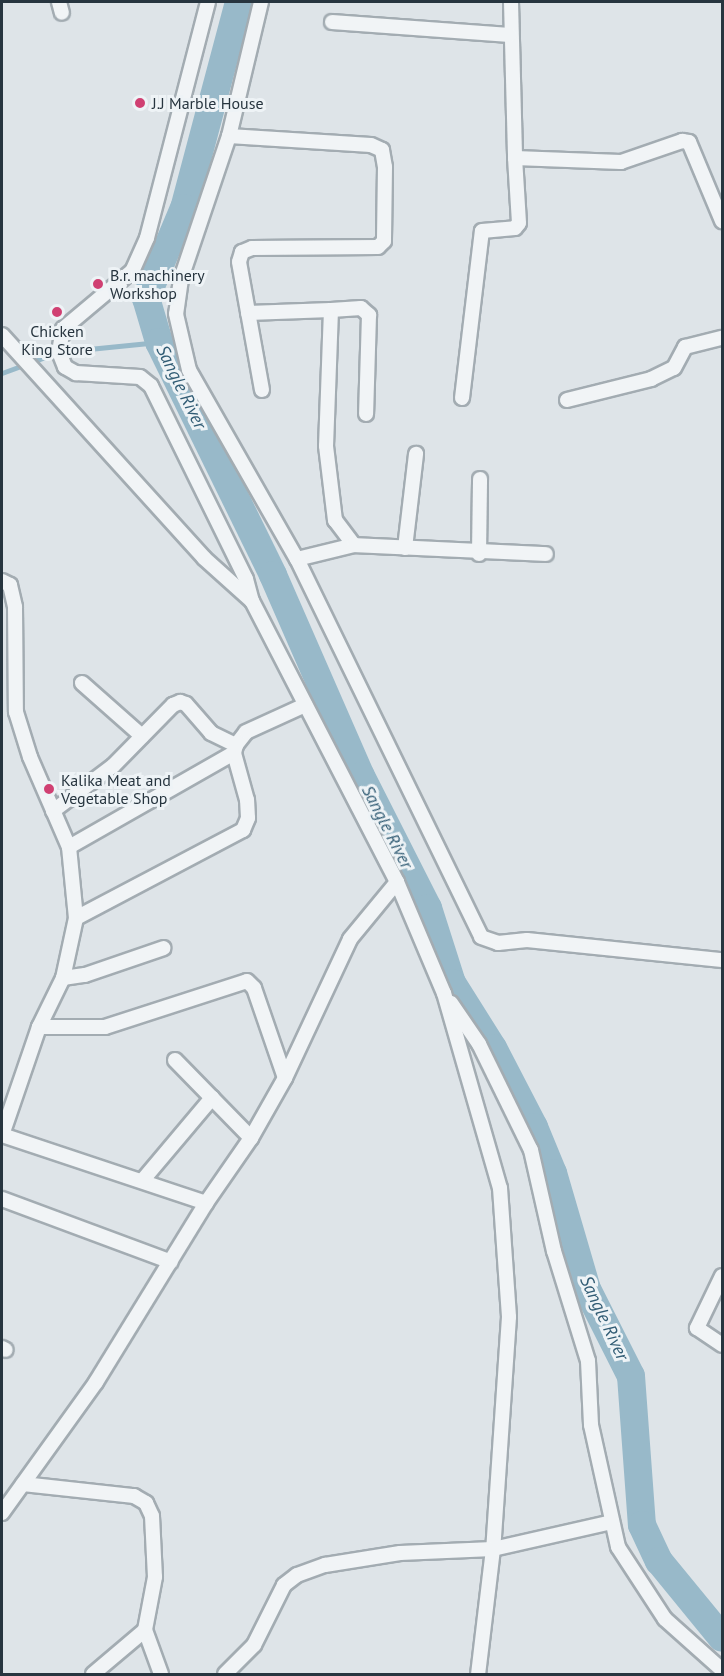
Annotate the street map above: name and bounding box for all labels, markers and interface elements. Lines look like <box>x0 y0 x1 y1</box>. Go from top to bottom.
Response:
place label: J.J Marble House <box>152 93 264 113</box>
marker: J.J Marble House <box>133 96 147 110</box>
place label: B.r. machinery Workshop <box>110 265 206 303</box>
marker: B.r. machinery Workshop <box>91 277 105 291</box>
marker: Chicken King Store <box>50 305 64 319</box>
place label: Chicken King Store <box>21 321 93 359</box>
water label: Sangle River <box>151 341 211 433</box>
place label: Kalika Meat and Vegetable Shop <box>61 770 171 808</box>
marker: Kalika Meat and Vegetable Shop <box>42 782 56 796</box>
water label: Sangle River <box>357 782 417 872</box>
water label: Sangle River <box>575 1272 633 1364</box>

